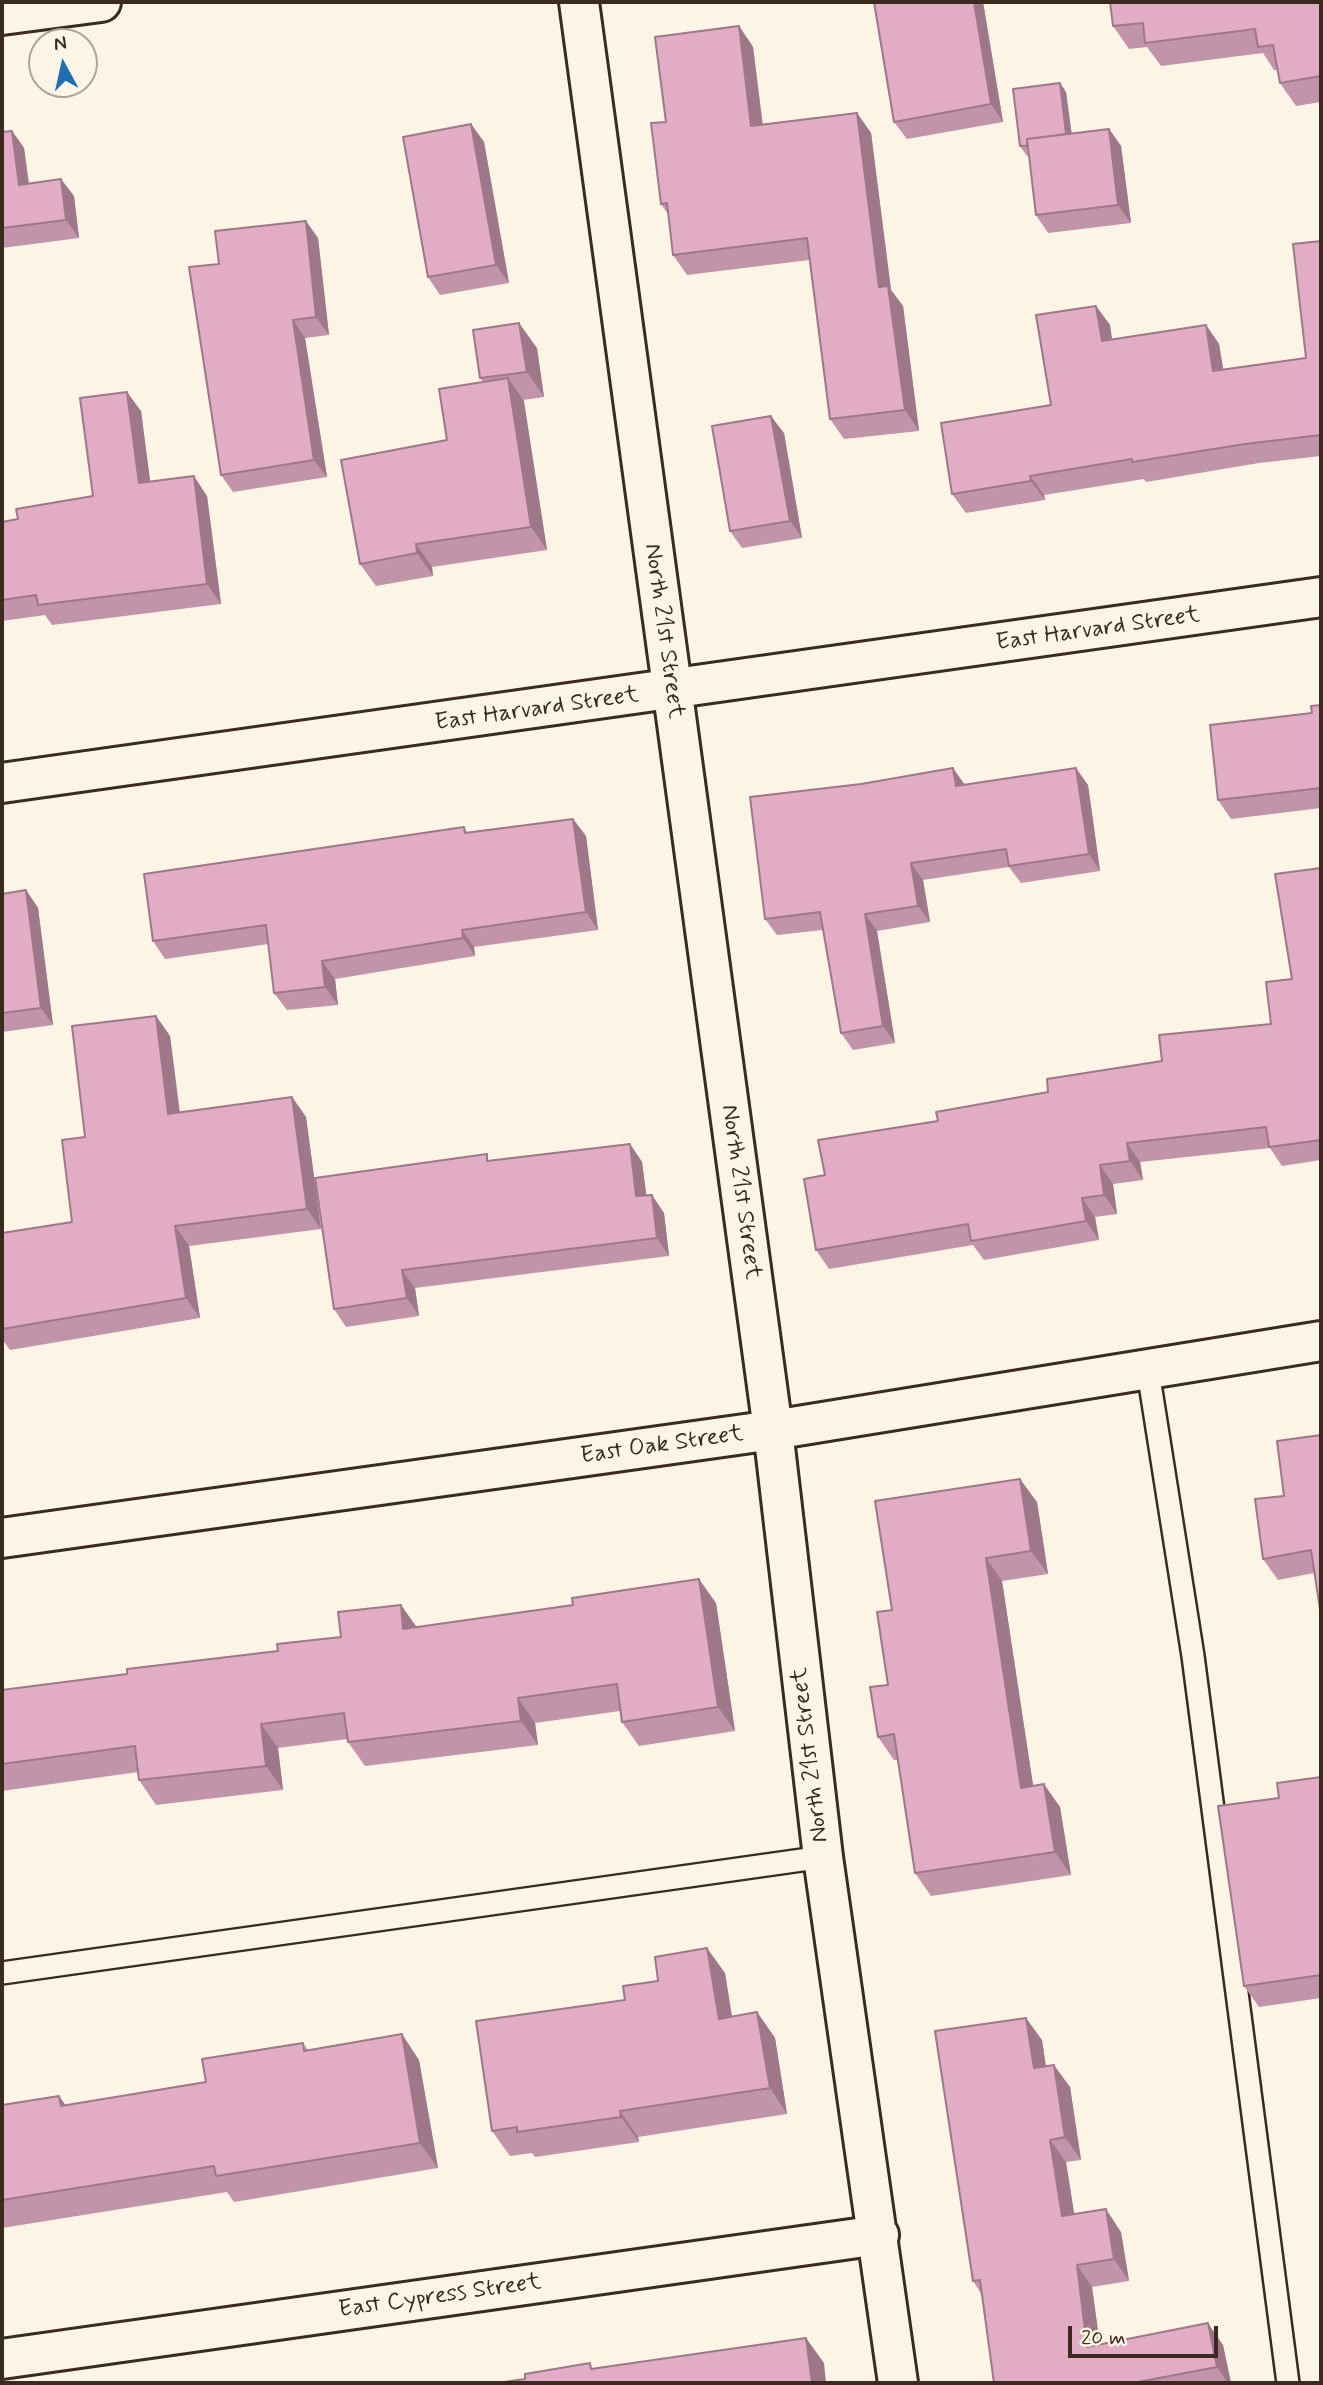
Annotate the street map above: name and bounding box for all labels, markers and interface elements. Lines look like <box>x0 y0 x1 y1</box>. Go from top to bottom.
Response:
north arrow <box>28 28 98 98</box>
text: N <box>52 30 68 57</box>
street label: North 21st Street <box>636 542 690 720</box>
street label: East Harvard Street <box>994 601 1202 659</box>
street label: East Harvard Street <box>433 681 641 739</box>
street label: North 21st Street <box>713 1103 767 1281</box>
street label: East Oak Street <box>579 1420 745 1472</box>
street label: North 21st Street <box>786 1666 836 1844</box>
street label: East Cypress Street <box>337 2269 543 2325</box>
scale bar <box>1071 2312 1222 2356</box>
text: 20 m <box>1081 2324 1126 2352</box>

